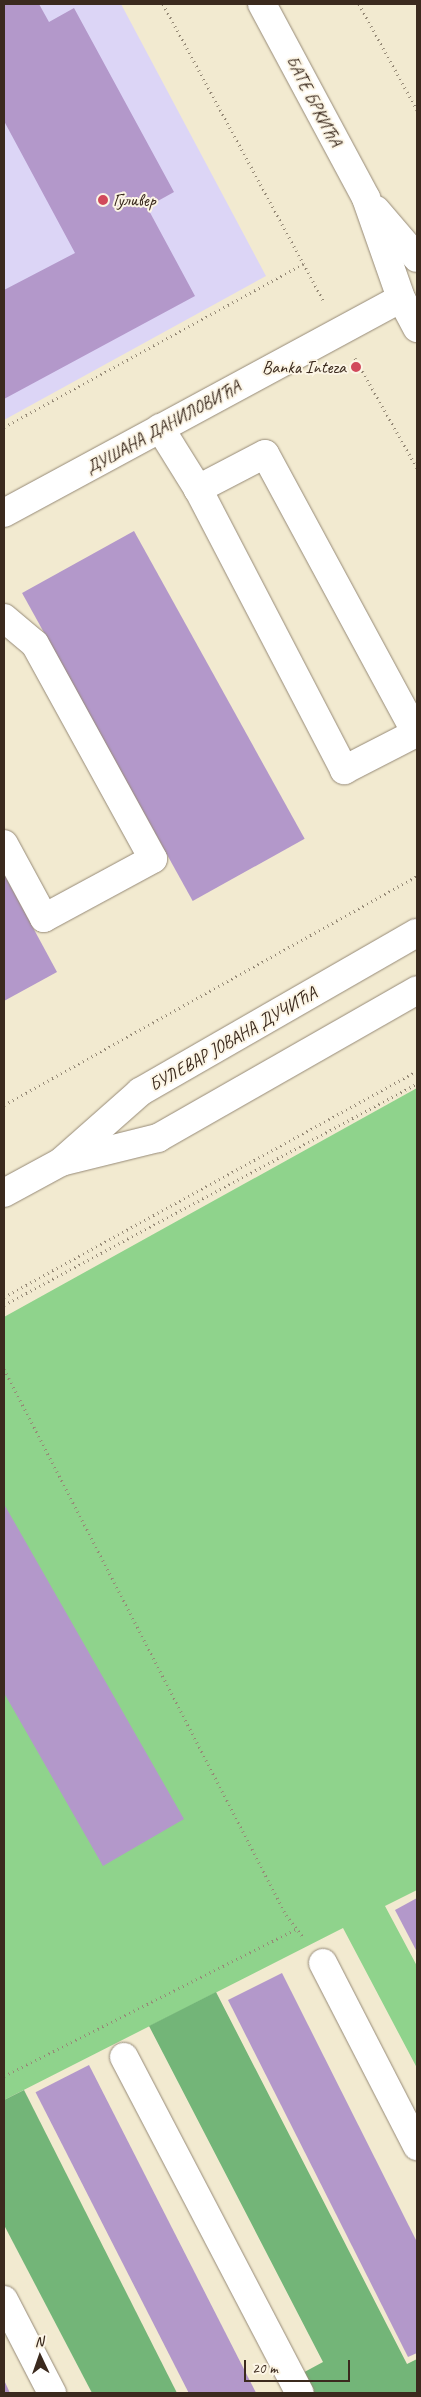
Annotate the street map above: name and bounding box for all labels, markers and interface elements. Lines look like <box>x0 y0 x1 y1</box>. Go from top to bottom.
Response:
street label: БАТЕ БРКИЋА <box>281 52 347 150</box>
place label: Гуливер <box>113 189 155 211</box>
marker: Гуливер <box>97 194 109 206</box>
place label: Banka Inteza <box>263 356 346 378</box>
marker: Banka Inteza <box>350 361 362 373</box>
street label: ДУШАНА ДАНИЛОВИЋА <box>82 375 244 479</box>
street label: БУЛЕВАР ЈОВАНА ДУЧИЋА <box>146 982 320 1096</box>
north arrow <box>15 2332 65 2382</box>
text: N <box>34 2333 44 2350</box>
scale bar <box>246 2350 352 2382</box>
text: 20 m <box>252 2359 278 2378</box>

